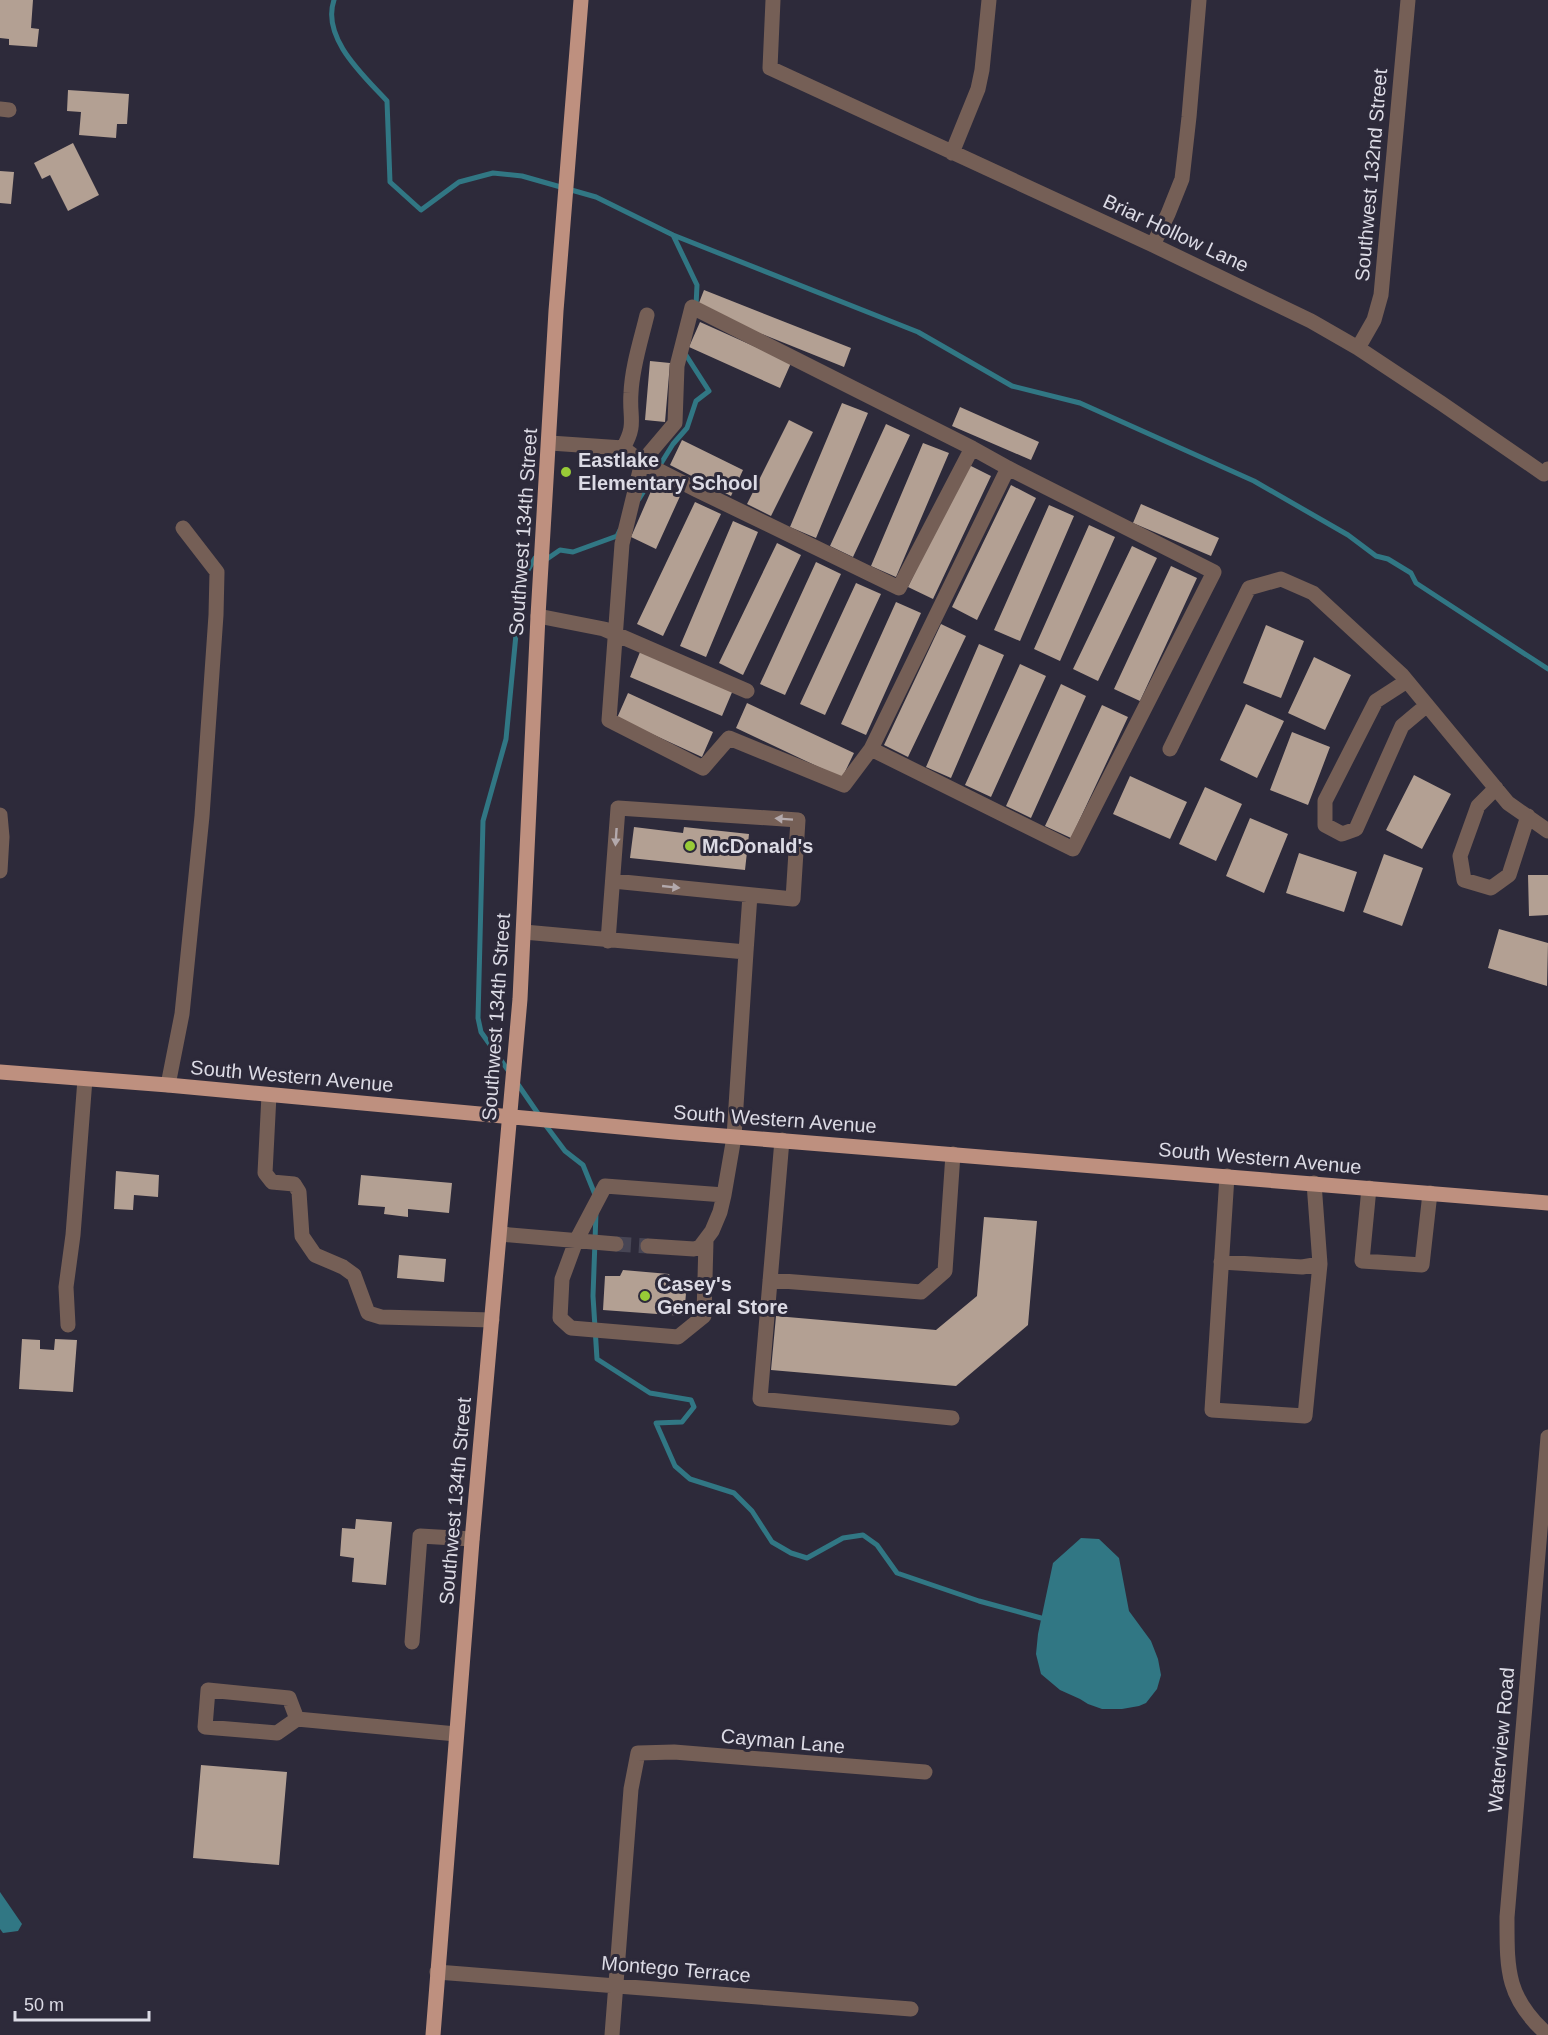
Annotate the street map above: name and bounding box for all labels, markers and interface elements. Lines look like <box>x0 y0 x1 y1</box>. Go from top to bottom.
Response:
street label: Southwest 132nd Street <box>1351 67 1391 282</box>
street label: Briar Hollow Lane <box>1100 190 1252 276</box>
street label: Southwest 134th Street <box>505 427 541 636</box>
place label: Eastlake Elementary School <box>578 449 758 494</box>
marker: Eastlake Elementary School <box>559 465 573 479</box>
one-way arrow <box>774 815 793 824</box>
one-way arrow <box>611 828 621 847</box>
place label: McDonald's <box>702 835 813 857</box>
marker: McDonald's <box>683 839 697 853</box>
one-way arrow <box>661 882 680 892</box>
street label: Southwest 134th Street <box>478 912 514 1121</box>
street label: South Western Avenue <box>189 1056 395 1096</box>
street label: South Western Avenue <box>673 1101 877 1137</box>
street label: South Western Avenue <box>1157 1138 1363 1178</box>
place label: Casey's General Store <box>657 1273 788 1318</box>
marker: Casey's General Store <box>638 1289 652 1303</box>
street label: Southwest 134th Street <box>435 1396 475 1606</box>
street label: Waterview Road <box>1484 1666 1518 1814</box>
street label: Cayman Lane <box>720 1725 846 1757</box>
street label: Montego Terrace <box>600 1952 752 1986</box>
scale bar <box>15 1984 148 2022</box>
text: 50 m <box>24 1995 64 2015</box>

